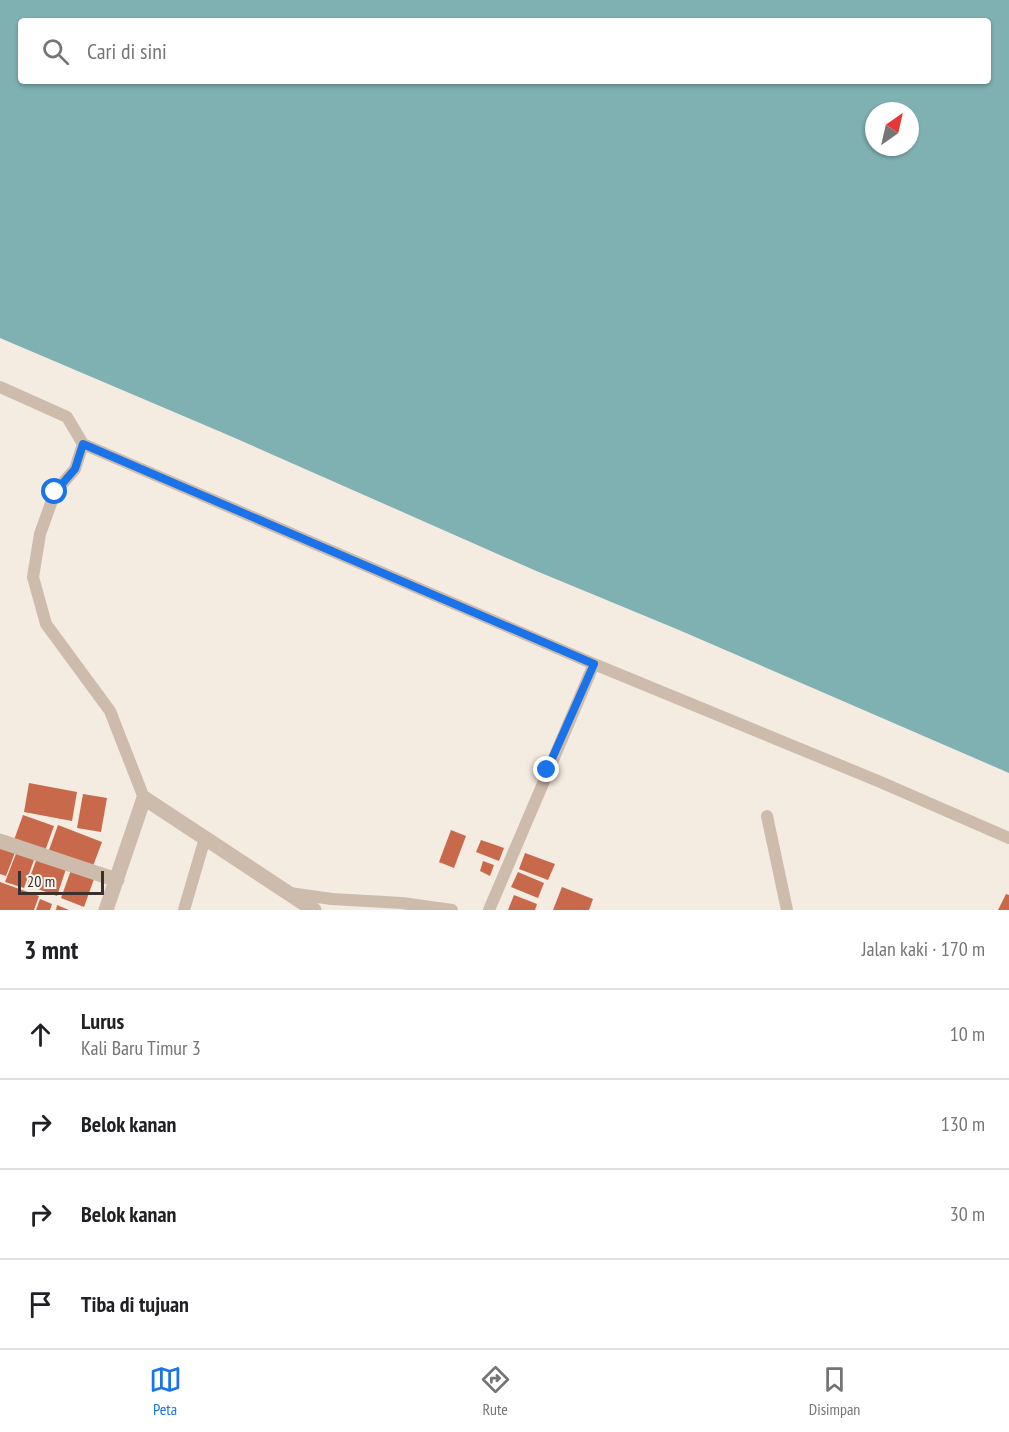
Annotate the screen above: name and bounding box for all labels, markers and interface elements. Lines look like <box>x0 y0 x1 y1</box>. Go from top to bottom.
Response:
search box <box>18 18 991 84</box>
icon: search <box>39 35 72 68</box>
text: Cari di sini <box>87 37 167 65</box>
north arrow <box>865 102 919 156</box>
route start <box>41 478 67 504</box>
route end <box>533 756 559 782</box>
scale bar <box>18 868 104 896</box>
text: 20 m <box>27 871 55 891</box>
text: 3 mnt <box>24 933 78 966</box>
text: Jalan kaki · 170 m <box>862 936 985 962</box>
text: Lurus <box>81 1007 124 1035</box>
icon: ahead <box>24 1018 57 1051</box>
text: 10 m <box>950 1021 985 1047</box>
text: Kali Baru Timur 3 <box>81 1035 201 1061</box>
icon: right <box>24 1108 57 1141</box>
text: Belok kanan <box>81 1110 176 1138</box>
text: 130 m <box>941 1111 985 1137</box>
icon: right <box>24 1198 57 1231</box>
text: Belok kanan <box>81 1200 176 1228</box>
text: 30 m <box>950 1201 985 1227</box>
icon: arrive <box>24 1288 57 1321</box>
text: Tiba di tujuan <box>81 1290 189 1318</box>
tab: Peta <box>149 1363 182 1419</box>
tab: Rute <box>479 1363 512 1419</box>
tab: Disimpan <box>809 1363 860 1419</box>

